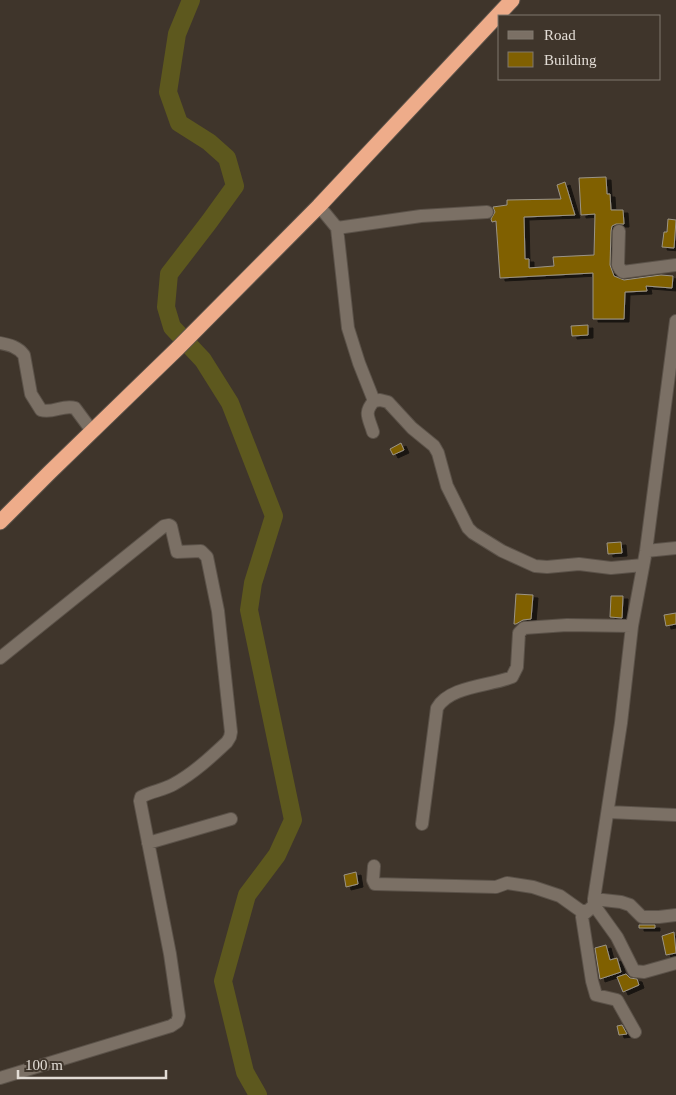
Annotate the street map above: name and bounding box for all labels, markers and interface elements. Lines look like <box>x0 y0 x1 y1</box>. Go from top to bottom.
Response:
legend <box>498 15 661 80</box>
text: Road <box>544 27 576 43</box>
text: Building <box>544 52 597 68</box>
scale bar <box>18 1048 165 1080</box>
text: 100 m <box>25 1057 63 1073</box>

